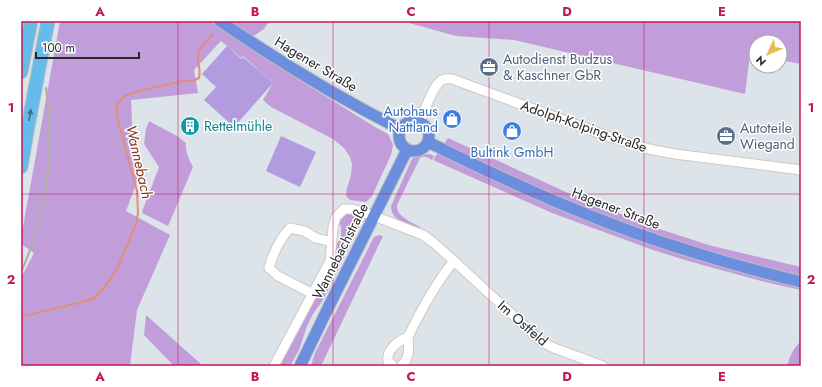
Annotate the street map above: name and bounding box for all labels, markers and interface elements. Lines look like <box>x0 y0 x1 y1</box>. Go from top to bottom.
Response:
text: A <box>94 2 105 21</box>
text: B <box>251 2 260 21</box>
text: C <box>406 2 416 21</box>
text: D <box>562 2 572 21</box>
text: E <box>718 2 726 21</box>
street label: Hagener Straße <box>271 31 361 97</box>
scale bar <box>36 34 139 60</box>
north arrow <box>748 34 788 74</box>
text: 100 m <box>42 39 75 57</box>
place label: Autodienst Budzus & Kaschner GbR <box>503 49 612 85</box>
text: N <box>752 52 770 70</box>
office icon: Autodienst Budzus & Kaschner GbR <box>478 56 500 78</box>
street label: Adolph-Kolping-Straße <box>518 95 650 157</box>
text: 1 <box>8 98 14 117</box>
text: 1 <box>808 98 814 117</box>
place label: Autohaus Nattland <box>384 101 438 137</box>
one-way arrow <box>27 108 33 121</box>
shop icon: Autohaus Nattland <box>441 108 463 130</box>
building icon: Rettelmühle <box>179 115 201 137</box>
place label: Rettelmühle <box>204 116 272 136</box>
place label: Autoteile Wiegand <box>740 118 795 154</box>
shop icon: Bultink GmbH <box>501 120 523 142</box>
water label: Wannebach <box>120 123 158 201</box>
office icon: Autoteile Wiegand <box>715 125 737 147</box>
place label: Bultink GmbH <box>471 142 553 162</box>
street label: Hagener Straße <box>569 182 663 234</box>
street label: Wannebachstraße <box>307 199 373 303</box>
text: 2 <box>7 270 15 289</box>
text: 2 <box>807 270 815 289</box>
street label: Im Ostfeld <box>493 295 553 351</box>
text: A <box>94 367 105 386</box>
text: B <box>251 367 260 386</box>
text: C <box>406 367 416 386</box>
text: D <box>562 367 572 386</box>
text: E <box>718 367 726 386</box>

